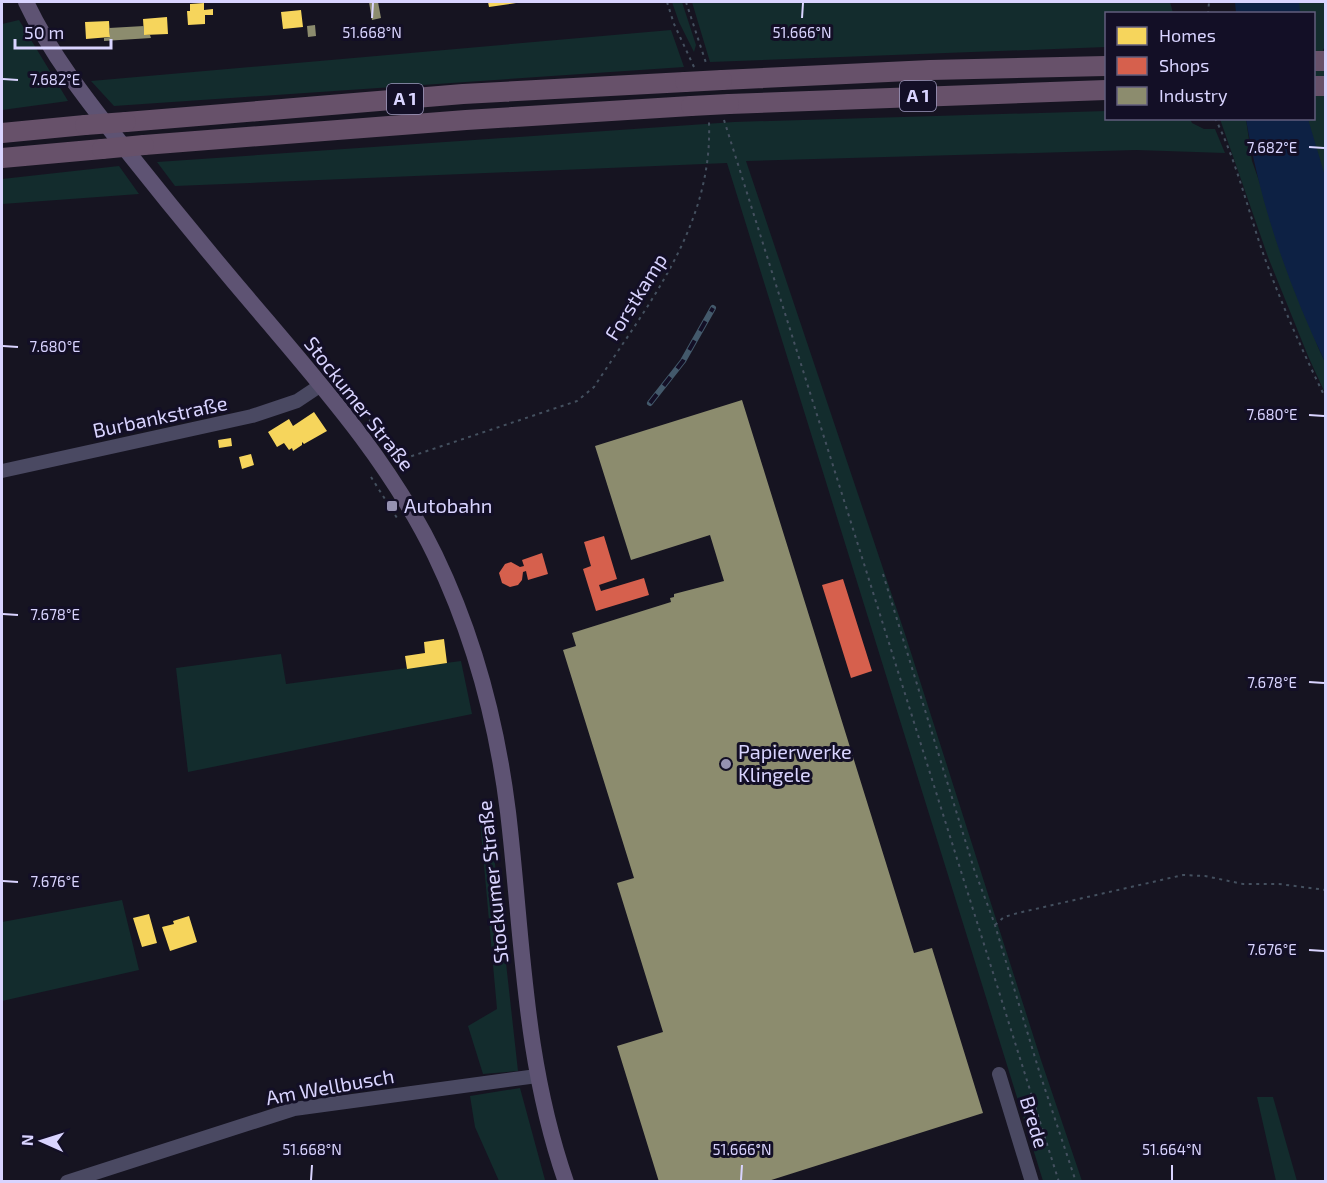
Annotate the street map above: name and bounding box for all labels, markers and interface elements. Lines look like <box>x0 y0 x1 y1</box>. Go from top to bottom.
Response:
scale bar <box>15 12 111 50</box>
legend <box>1105 12 1315 120</box>
text: 50 m <box>24 21 64 43</box>
text: 51.668°N <box>342 23 402 41</box>
text: 51.666°N <box>772 23 832 41</box>
text: Homes <box>1159 24 1216 46</box>
text: Shops <box>1159 54 1209 76</box>
text: 7.682°E <box>30 70 80 88</box>
road number: A 1 <box>900 81 936 111</box>
road number: A 1 <box>387 84 423 114</box>
text: Industry <box>1159 84 1228 106</box>
text: 7.682°E <box>1247 138 1297 156</box>
street label: Forstkamp <box>599 249 671 344</box>
street label: Stockumer Straße <box>300 331 420 475</box>
text: 7.680°E <box>29 337 81 355</box>
street label: Burbankstraße <box>90 390 229 442</box>
text: 7.680°E <box>1246 405 1298 423</box>
place label: Autobahn <box>404 493 492 517</box>
marker: Autobahn <box>385 499 399 513</box>
text: 7.678°E <box>30 605 80 623</box>
text: 7.678°E <box>1247 673 1297 691</box>
place label: Papierwerke Klingele <box>738 739 852 786</box>
marker: Papierwerke Klingele <box>719 757 733 771</box>
street label: Stockumer Straße <box>472 799 512 965</box>
text: 7.676°E <box>30 872 80 890</box>
text: 7.676°E <box>1247 940 1297 958</box>
street label: Am Wellbusch <box>264 1063 396 1109</box>
street label: Brede <box>1016 1093 1054 1151</box>
north arrow <box>12 1111 72 1171</box>
text: N <box>17 1134 36 1146</box>
text: 51.668°N <box>282 1140 342 1158</box>
text: 51.666°N <box>712 1140 772 1158</box>
text: 51.664°N <box>1142 1140 1202 1158</box>

